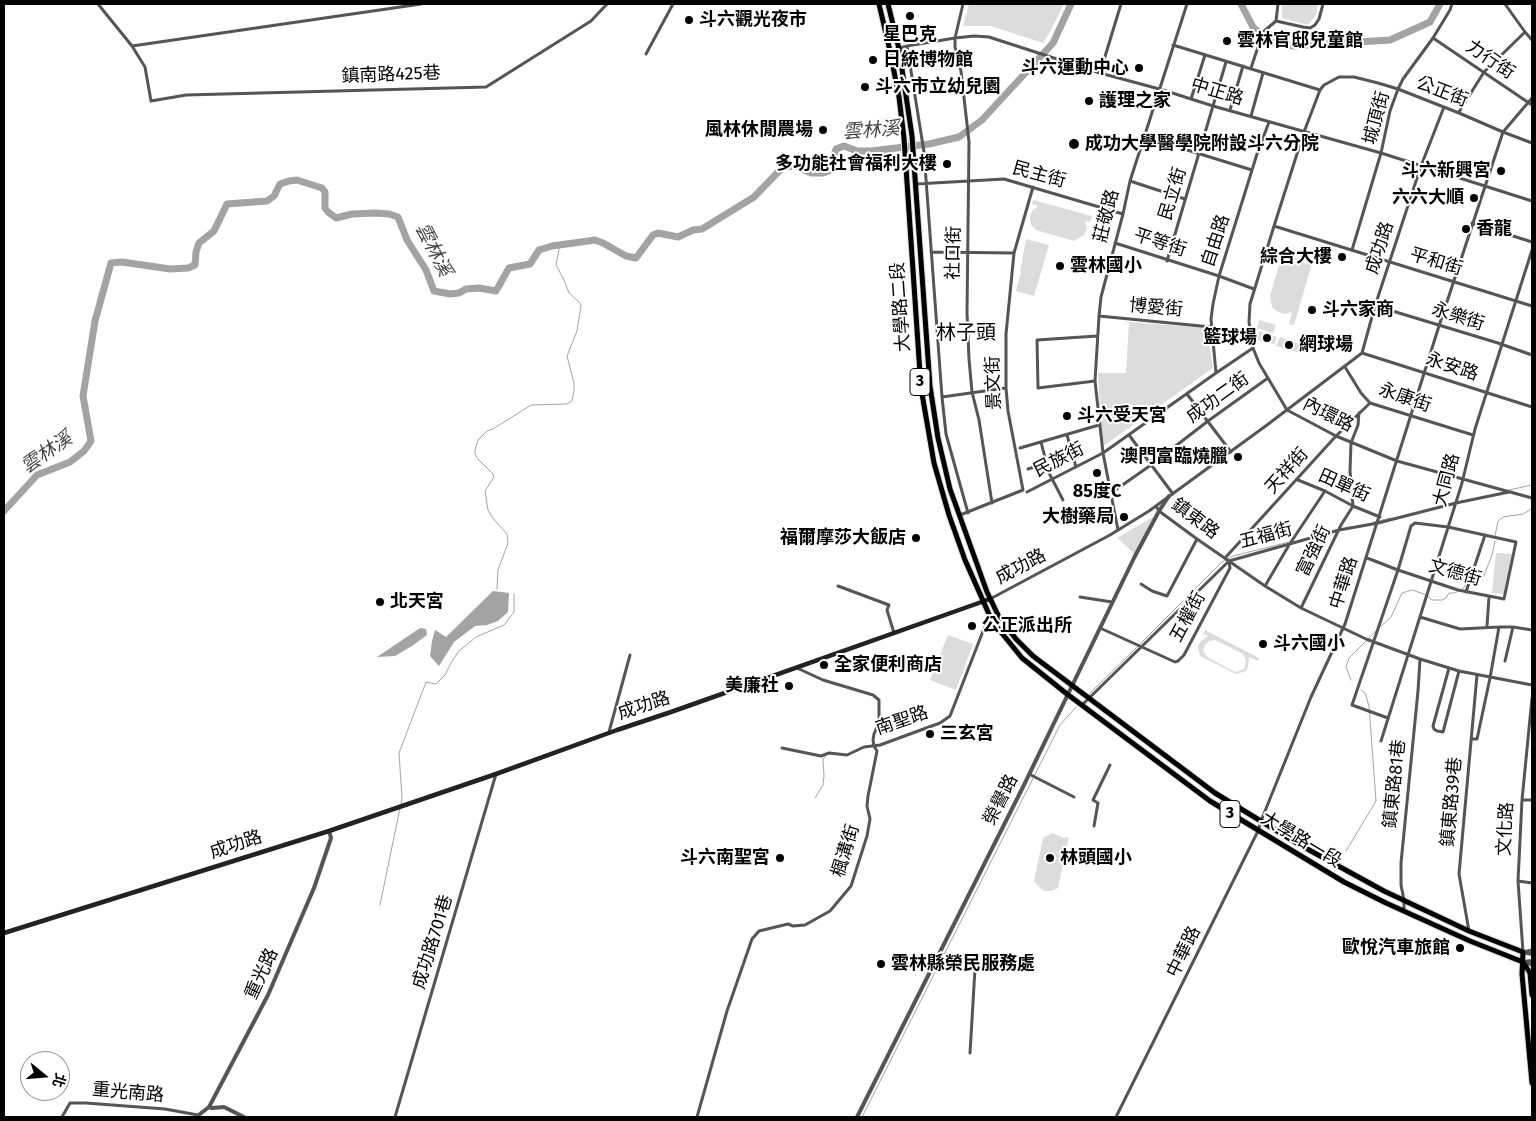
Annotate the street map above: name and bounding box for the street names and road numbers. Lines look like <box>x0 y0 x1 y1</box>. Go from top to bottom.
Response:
street label: 力行街 <box>1462 36 1518 84</box>
street label: 鎮南路425巷 <box>341 62 441 88</box>
street label: 公正街 <box>1413 72 1471 112</box>
street label: 中正路 <box>1188 74 1246 110</box>
street label: 城頂街 <box>1360 89 1394 147</box>
street label: 民主街 <box>1010 158 1068 192</box>
street label: 民立街 <box>1155 165 1191 223</box>
street label: 莊敬路 <box>1090 187 1124 245</box>
street label: 自由路 <box>1197 212 1235 270</box>
street label: 成功路 <box>1361 219 1399 277</box>
street label: 平等街 <box>1131 224 1189 262</box>
street label: 社口街 <box>943 226 965 280</box>
street label: 平和街 <box>1407 244 1465 280</box>
street label: 大學路二段 <box>887 261 915 353</box>
street label: 博愛街 <box>1128 295 1184 321</box>
street label: 永樂街 <box>1429 298 1487 336</box>
street label: 永安路 <box>1423 348 1481 386</box>
street label: 景文街 <box>982 356 1006 410</box>
road number: 3 <box>910 368 930 396</box>
street label: 成功二街 <box>1183 368 1253 428</box>
street label: 永康街 <box>1376 379 1434 417</box>
street label: 內環路 <box>1299 393 1357 437</box>
street label: 民族街 <box>1030 438 1088 482</box>
street label: 天祥街 <box>1261 444 1313 498</box>
street label: 大同路 <box>1430 451 1464 509</box>
street label: 田單街 <box>1315 465 1373 507</box>
street label: 鎮東路 <box>1167 494 1223 544</box>
street label: 五福街 <box>1237 519 1295 553</box>
street label: 富強街 <box>1292 522 1336 580</box>
street label: 成功路 <box>992 545 1050 589</box>
street label: 中華路 <box>1325 554 1363 612</box>
street label: 文德街 <box>1426 555 1484 591</box>
street label: 五權街 <box>1166 588 1210 646</box>
street label: 成功路 <box>615 687 673 725</box>
street label: 南聖路 <box>873 702 931 740</box>
street label: 鎮東路81巷 <box>1380 739 1410 829</box>
street label: 鎮東路39巷 <box>1437 756 1467 848</box>
street label: 榮譽路 <box>979 771 1023 829</box>
road number: 3 <box>1220 801 1240 828</box>
street label: 文化路 <box>1494 801 1518 857</box>
street label: 大學路一段 <box>1257 808 1345 872</box>
street label: 楓溝街 <box>828 822 864 880</box>
street label: 成功路 <box>207 826 265 864</box>
street label: 成功路701巷 <box>408 892 458 992</box>
street label: 中華路 <box>1162 923 1206 981</box>
street label: 重光路 <box>241 945 283 1003</box>
street label: 重光南路 <box>91 1079 165 1107</box>

